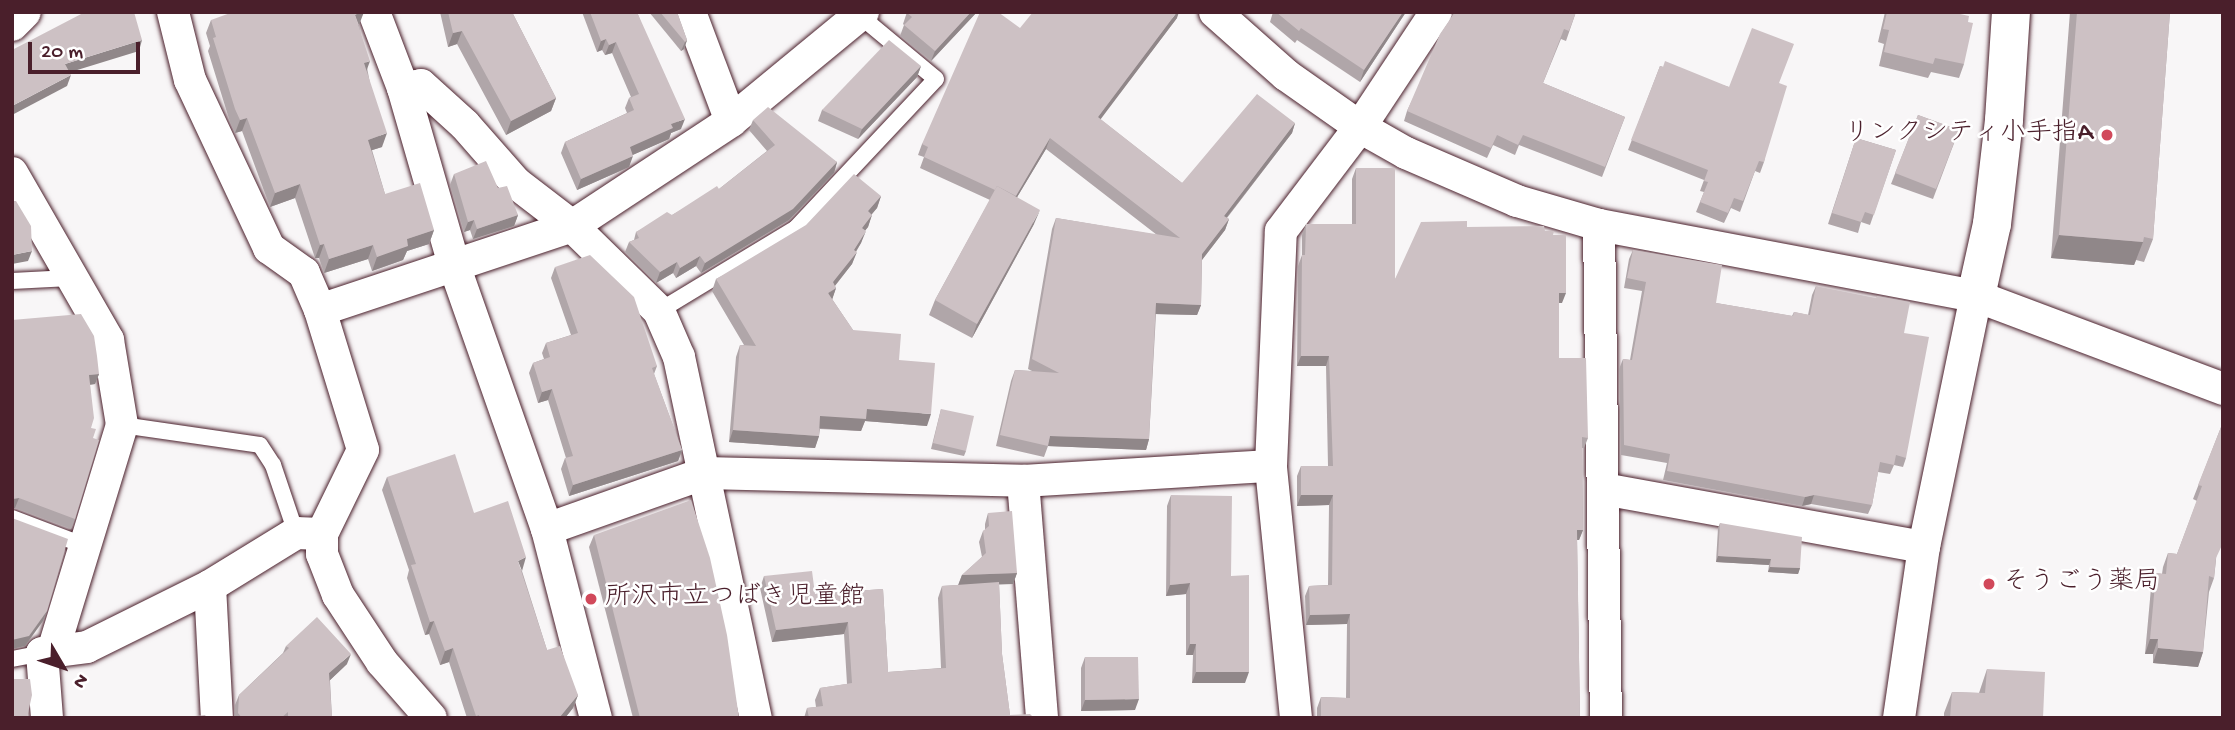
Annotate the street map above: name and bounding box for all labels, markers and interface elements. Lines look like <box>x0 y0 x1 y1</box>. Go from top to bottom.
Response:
scale bar <box>32 28 144 72</box>
text: 20 m <box>41 41 83 66</box>
place label: リンクシティ小手指A <box>1844 119 2093 151</box>
marker: リンクシティ小手指A <box>2099 127 2115 143</box>
place label: そうごう薬局 <box>2003 568 2159 600</box>
marker: そうごう薬局 <box>1981 576 1997 592</box>
place label: 所沢市立つばき児童館 <box>605 583 865 615</box>
marker: 所沢市立つばき児童館 <box>583 591 599 607</box>
north arrow <box>28 632 98 702</box>
text: N <box>67 668 93 693</box>

